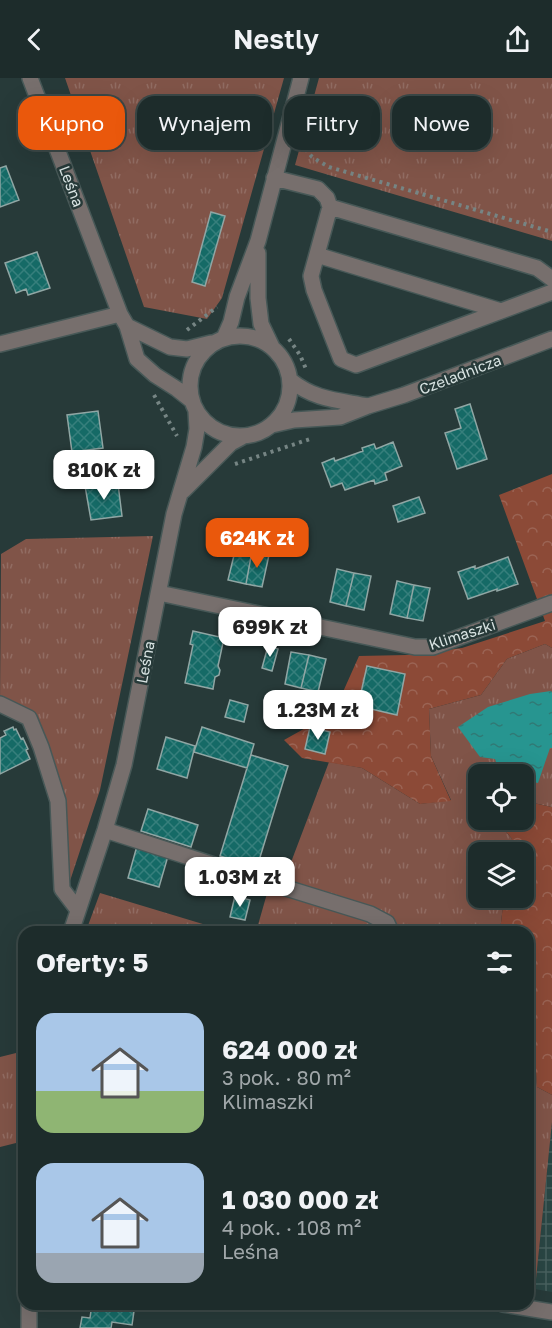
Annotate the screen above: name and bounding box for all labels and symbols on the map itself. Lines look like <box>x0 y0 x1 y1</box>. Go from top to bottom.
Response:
street label: Leśna <box>56 163 88 209</box>
street label: Czeladnicza <box>416 350 504 398</box>
pin: 810K zł <box>49 450 159 501</box>
pin: 624K zł <box>202 518 312 569</box>
pin: 699K zł <box>215 607 325 658</box>
street label: Klimaszki <box>426 615 498 653</box>
street label: Leśna <box>132 639 158 685</box>
pin: 1.23M zł <box>256 690 380 741</box>
pin: 1.03M zł <box>178 857 302 908</box>

